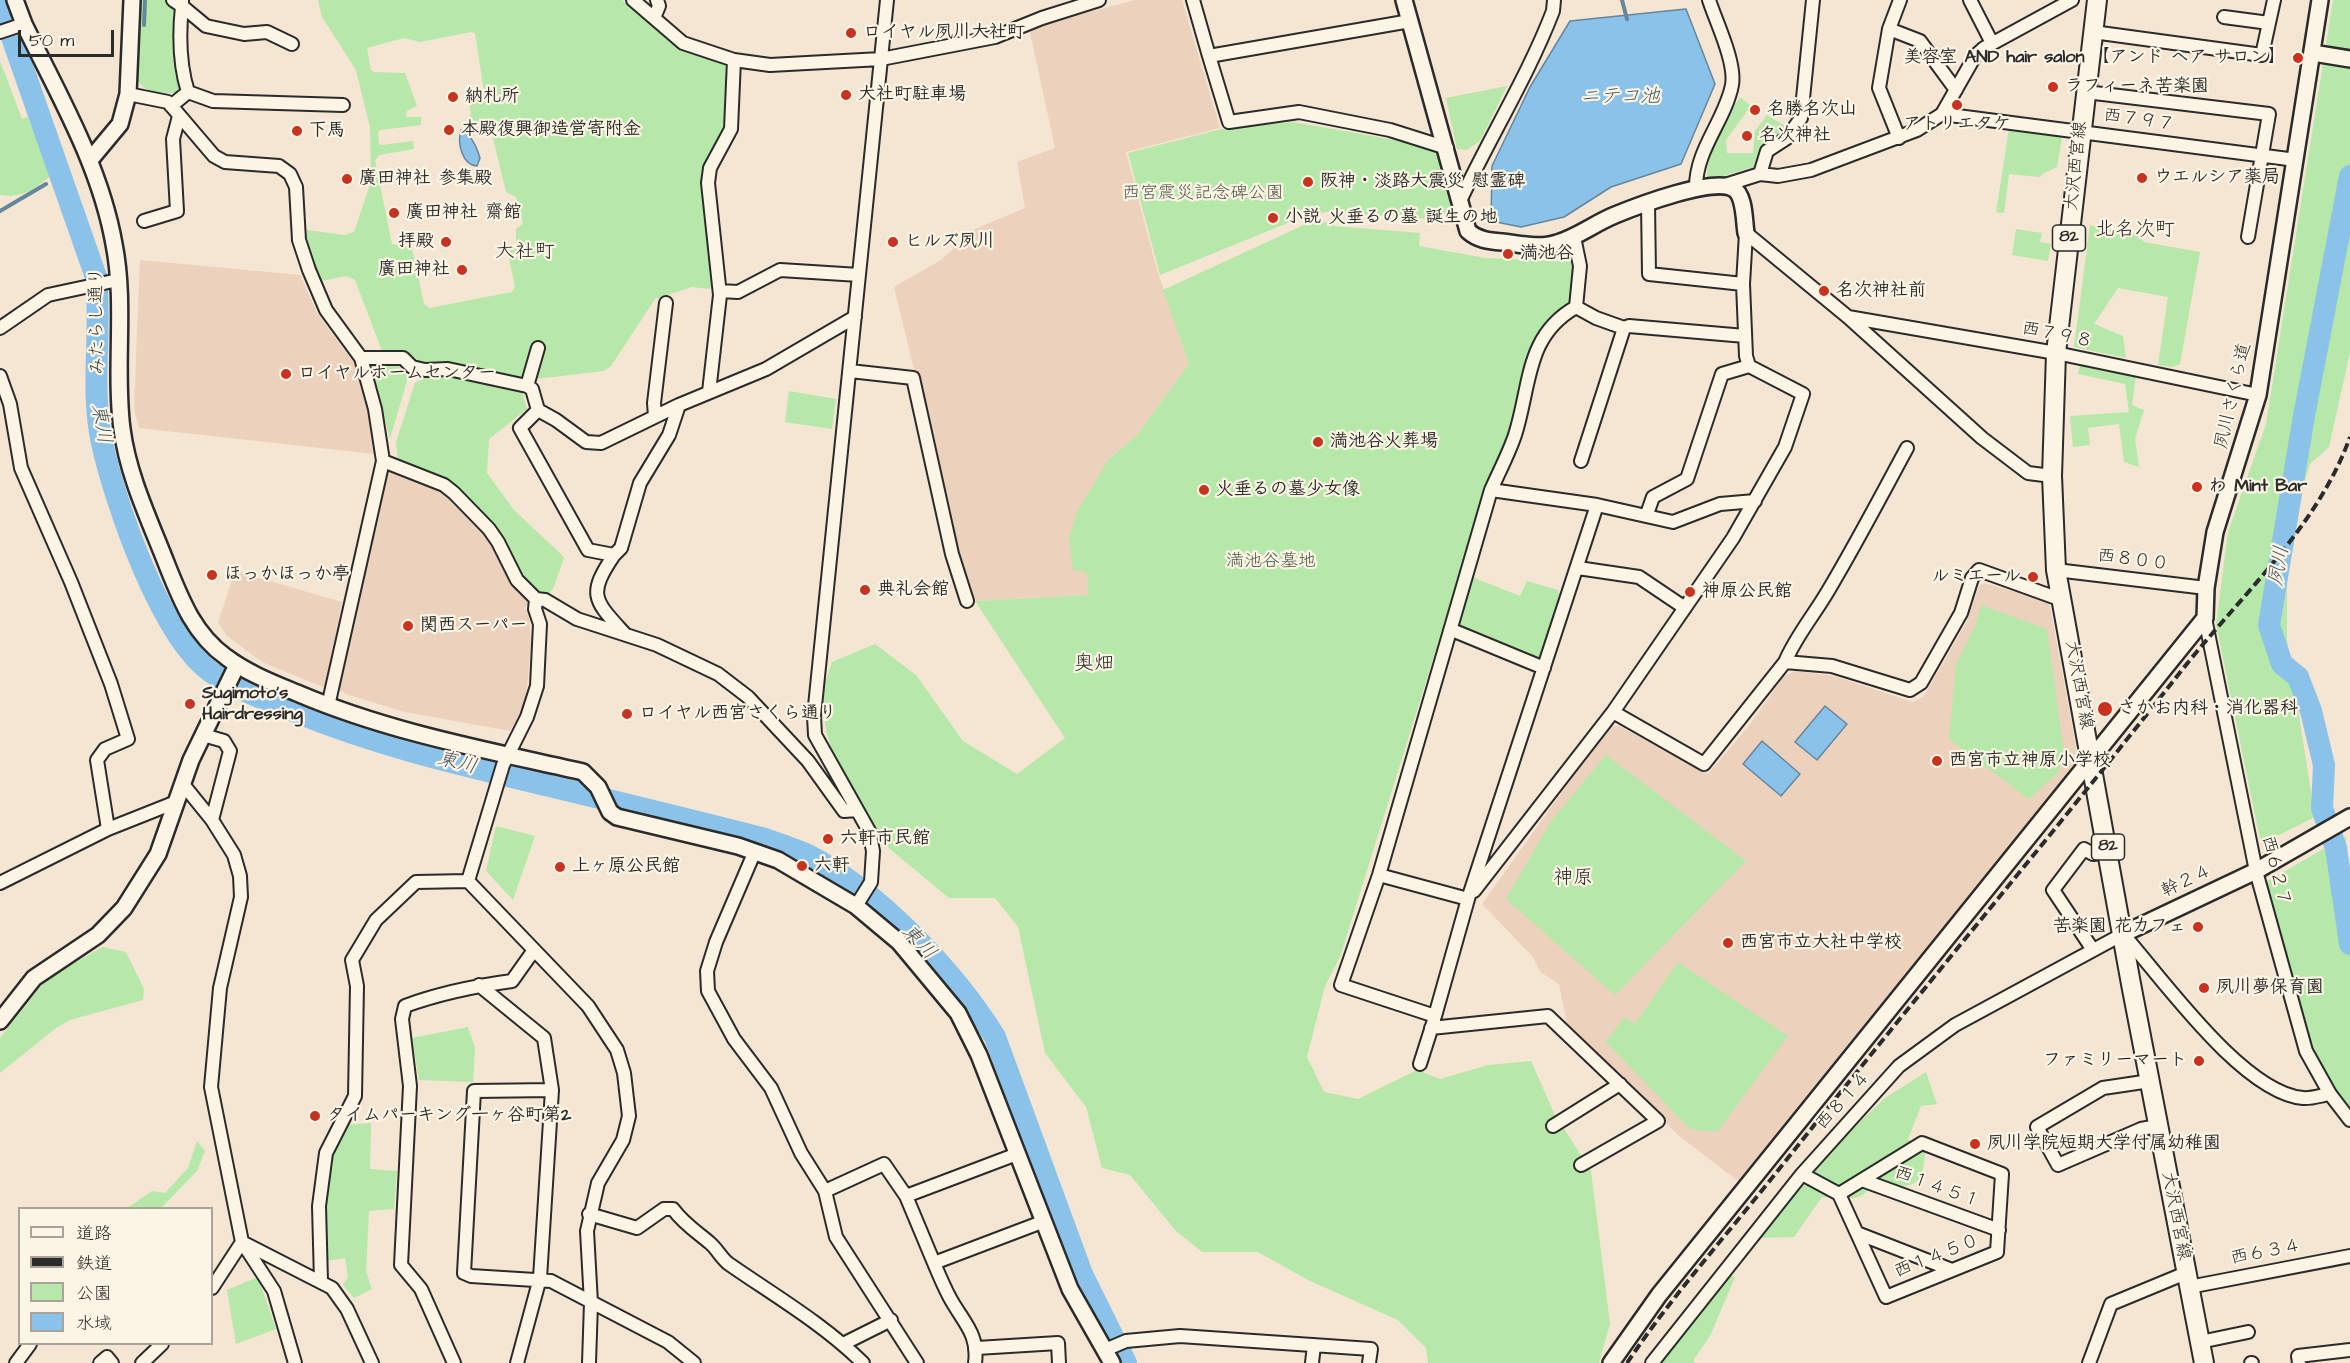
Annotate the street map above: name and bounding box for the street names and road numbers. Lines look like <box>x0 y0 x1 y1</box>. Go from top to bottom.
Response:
street label: 西７９７ <box>2102 105 2176 137</box>
street label: 大沢西宮線 <box>2062 120 2092 212</box>
road number: 82 <box>2052 225 2086 251</box>
street label: みたらし通り <box>86 267 110 375</box>
street label: 西７９８ <box>2020 319 2094 353</box>
street label: 夙川さくら道 <box>2211 341 2257 451</box>
street label: 西８００ <box>2096 546 2170 576</box>
street label: 大沢西宮線 <box>2060 639 2096 731</box>
street label: 西６２７ <box>2256 833 2294 909</box>
road number: 82 <box>2092 834 2124 860</box>
street label: 幹２４ <box>2158 861 2216 903</box>
street label: 西８１４ <box>1812 1067 1876 1135</box>
street label: 西１４５１ <box>1891 1162 1983 1214</box>
street label: 大沢西宮線 <box>2156 1170 2194 1262</box>
street label: 西１４５０ <box>1891 1230 1983 1284</box>
street label: 西６３４ <box>2229 1236 2303 1270</box>

